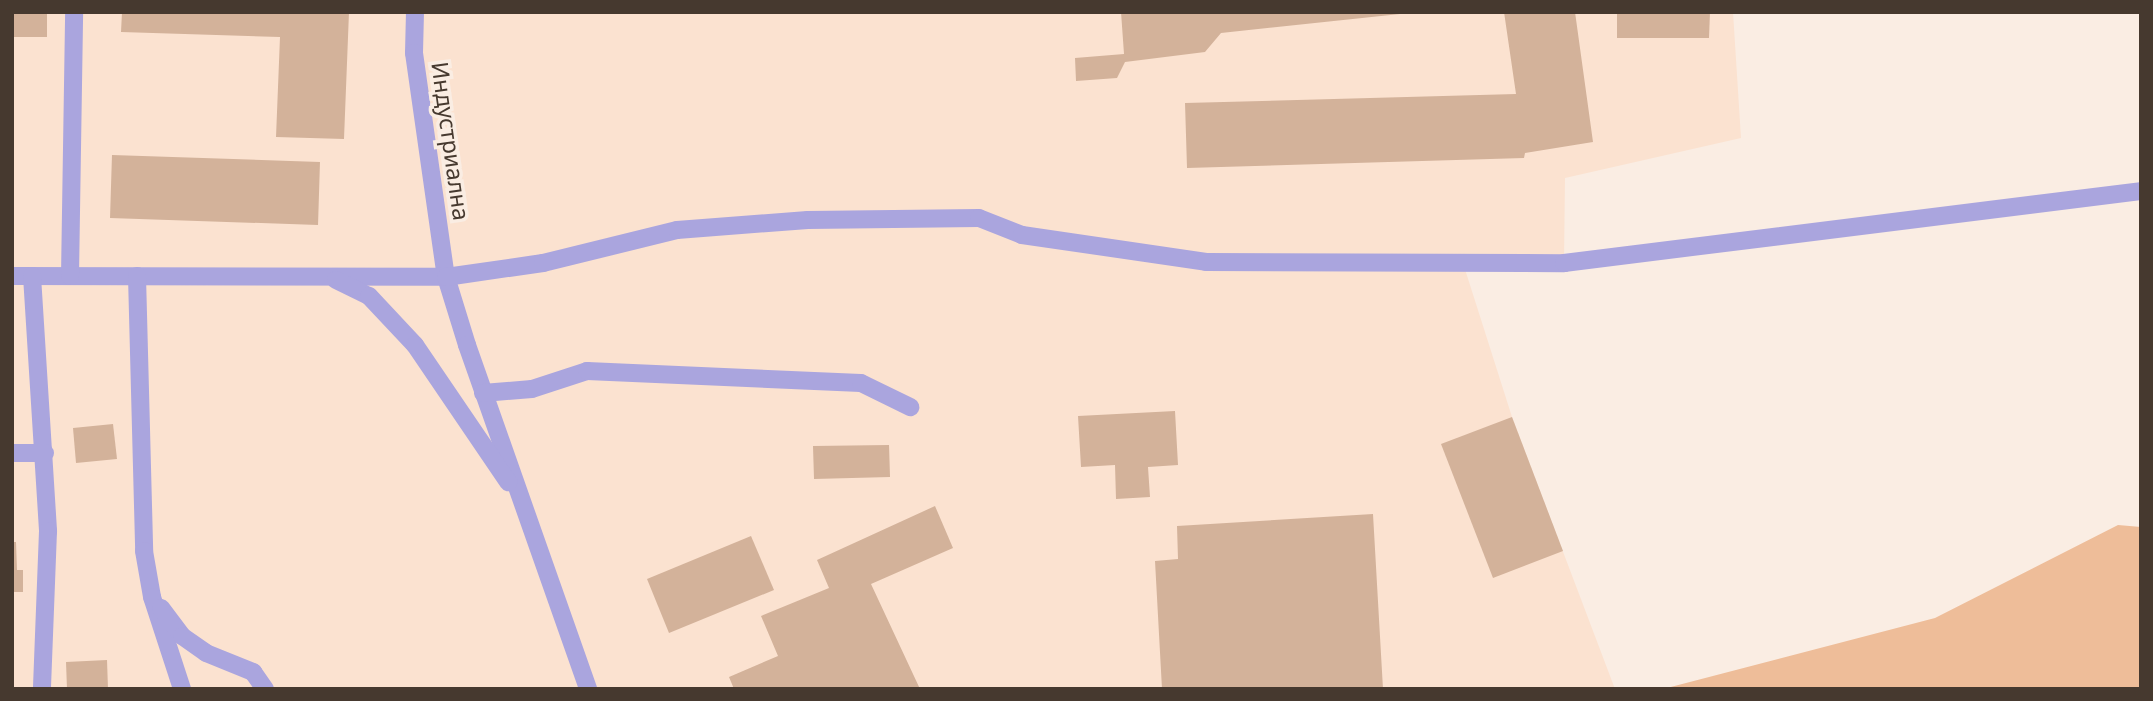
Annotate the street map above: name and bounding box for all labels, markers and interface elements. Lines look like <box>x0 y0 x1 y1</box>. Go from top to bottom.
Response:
street label: Индустриална <box>426 60 476 222</box>

